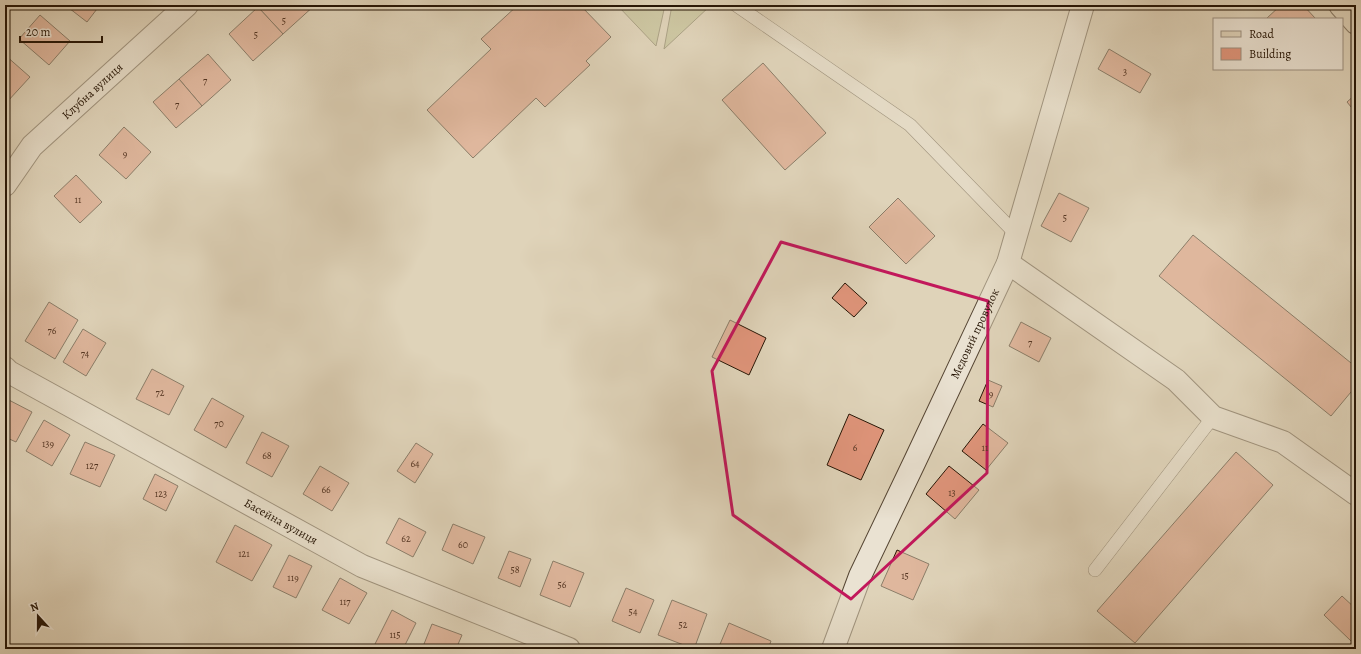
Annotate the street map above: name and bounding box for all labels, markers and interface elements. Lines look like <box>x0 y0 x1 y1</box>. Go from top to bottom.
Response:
house number: 5 <box>282 14 286 27</box>
scale bar <box>20 18 102 44</box>
legend <box>1213 18 1343 70</box>
text: 20 m <box>26 24 50 40</box>
text: Road <box>1249 26 1275 42</box>
house number: 5 <box>254 28 258 41</box>
text: Building <box>1249 46 1291 62</box>
street label: Клубна вулиця <box>58 59 126 123</box>
house number: 3 <box>1123 65 1127 78</box>
house number: 7 <box>203 74 208 87</box>
house number: 7 <box>175 98 180 111</box>
house number: 9 <box>123 147 128 160</box>
house number: 11 <box>75 193 82 206</box>
house number: 5 <box>1063 211 1067 224</box>
street label: Медовий провулок <box>947 286 1003 382</box>
house number: 76 <box>48 324 57 337</box>
house number: 7 <box>1028 336 1033 349</box>
house number: 74 <box>81 347 90 360</box>
house number: 72 <box>156 386 165 399</box>
house number: 9 <box>989 387 994 400</box>
house number: 70 <box>214 417 224 430</box>
house number: 139 <box>42 437 55 450</box>
house number: 6 <box>853 441 858 454</box>
house number: 11 <box>982 441 989 454</box>
house number: 68 <box>262 449 272 462</box>
house number: 64 <box>410 457 420 470</box>
house number: 127 <box>86 459 99 472</box>
house number: 66 <box>321 483 331 496</box>
house number: 13 <box>948 486 956 499</box>
house number: 123 <box>155 487 167 500</box>
street label: Басейна вулиця <box>241 495 321 548</box>
house number: 62 <box>401 532 411 545</box>
house number: 60 <box>458 538 468 551</box>
house number: 121 <box>238 547 250 560</box>
house number: 58 <box>510 563 520 576</box>
house number: 15 <box>901 569 909 582</box>
house number: 119 <box>287 571 299 584</box>
house number: 56 <box>558 578 567 591</box>
house number: 117 <box>339 595 351 608</box>
north arrow <box>18 596 58 636</box>
text: N <box>28 599 41 616</box>
house number: 54 <box>629 605 638 618</box>
house number: 52 <box>678 618 688 631</box>
house number: 115 <box>389 628 401 641</box>

